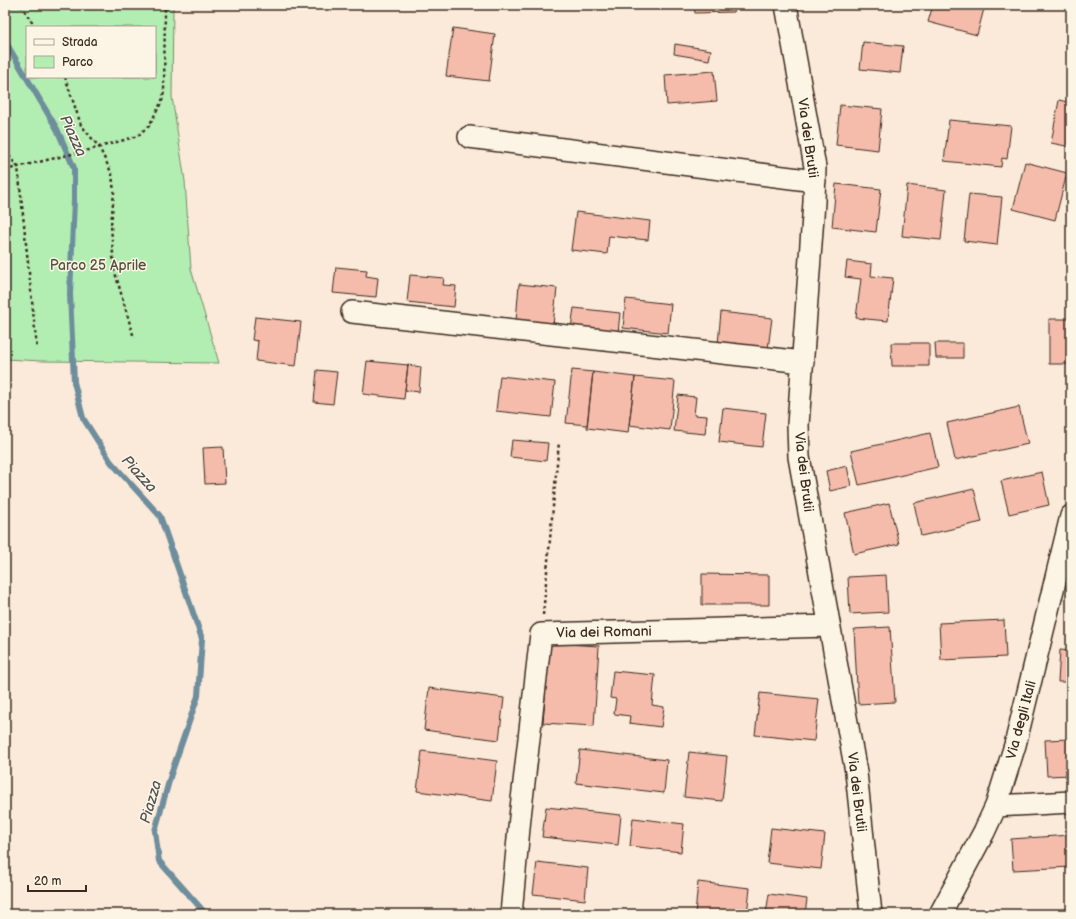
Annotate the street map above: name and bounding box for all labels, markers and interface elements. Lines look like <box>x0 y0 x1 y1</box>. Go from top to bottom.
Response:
legend <box>26 26 156 78</box>
text: Strada <box>62 35 98 50</box>
text: Parco <box>62 55 93 70</box>
street label: Via dei Brutii <box>794 97 822 179</box>
water label: Piazza <box>55 112 91 160</box>
park label: Parco 25 Aprile <box>50 257 146 274</box>
street label: Via dei Brutii <box>791 431 817 513</box>
water label: Piazza <box>117 451 161 497</box>
street label: Via dei Romani <box>556 623 652 641</box>
street label: Via degli Itali <box>1002 679 1040 761</box>
street label: Via dei Brutii <box>844 751 870 833</box>
water label: Piazza <box>136 778 166 826</box>
scale bar <box>28 867 86 893</box>
text: 20 m <box>34 874 61 889</box>

